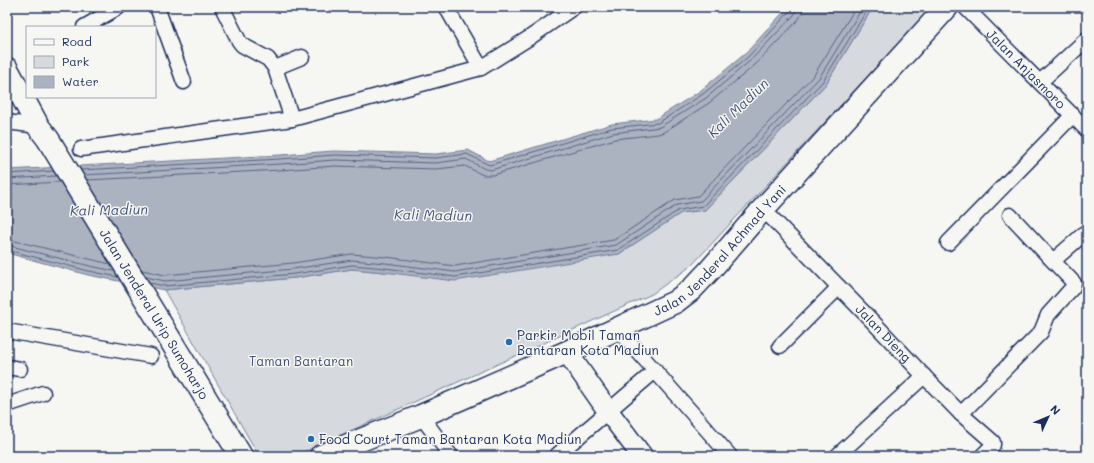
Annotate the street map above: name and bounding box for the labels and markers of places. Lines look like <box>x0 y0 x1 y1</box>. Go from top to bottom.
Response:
place label: Parkir Mobil Taman Bantaran Kota Madiun <box>517 326 659 358</box>
marker: Parkir Mobil Taman Bantaran Kota Madiun <box>504 337 514 347</box>
place label: Food Court Taman Bantaran Kota Madiun <box>319 430 582 447</box>
marker: Food Court Taman Bantaran Kota Madiun <box>306 434 316 444</box>

